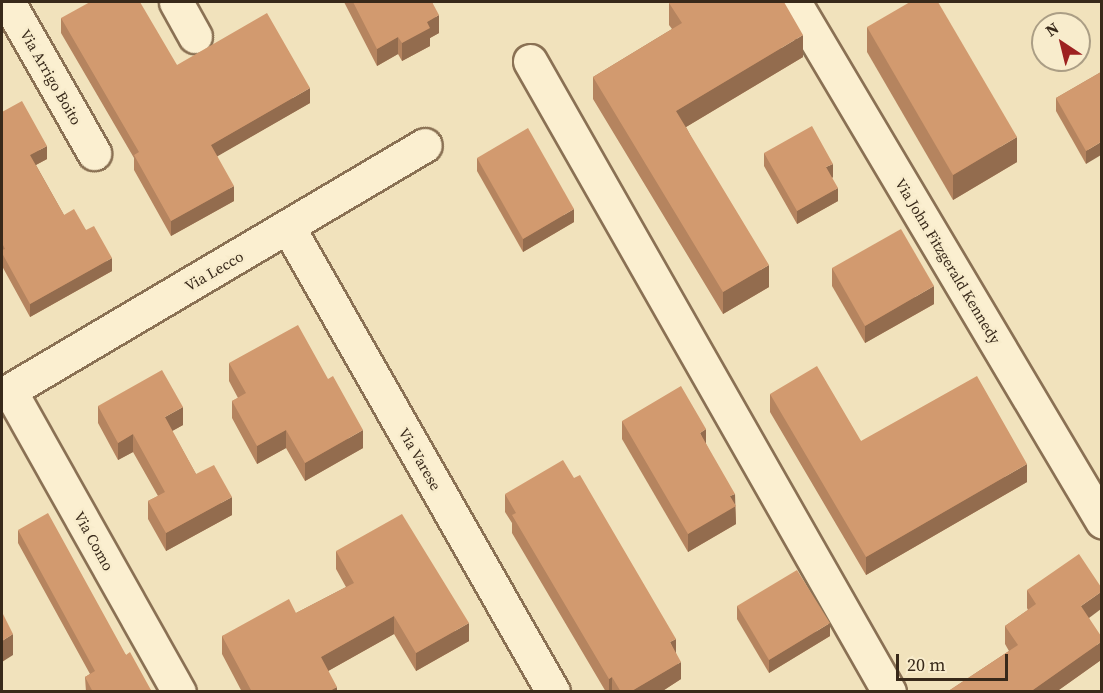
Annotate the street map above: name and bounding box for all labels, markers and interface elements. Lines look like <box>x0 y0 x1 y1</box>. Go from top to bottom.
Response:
north arrow <box>1031 12 1091 72</box>
text: N <box>1041 17 1063 41</box>
street label: Via Arrigo Boito <box>16 26 86 128</box>
street label: Via John Fitzgerald Kennedy <box>891 175 1005 347</box>
street label: Via Lecco <box>181 247 247 295</box>
street label: Via Varese <box>395 424 445 494</box>
street label: Via Como <box>70 508 118 574</box>
scale bar <box>899 642 1012 680</box>
text: 20 m <box>907 652 945 677</box>

